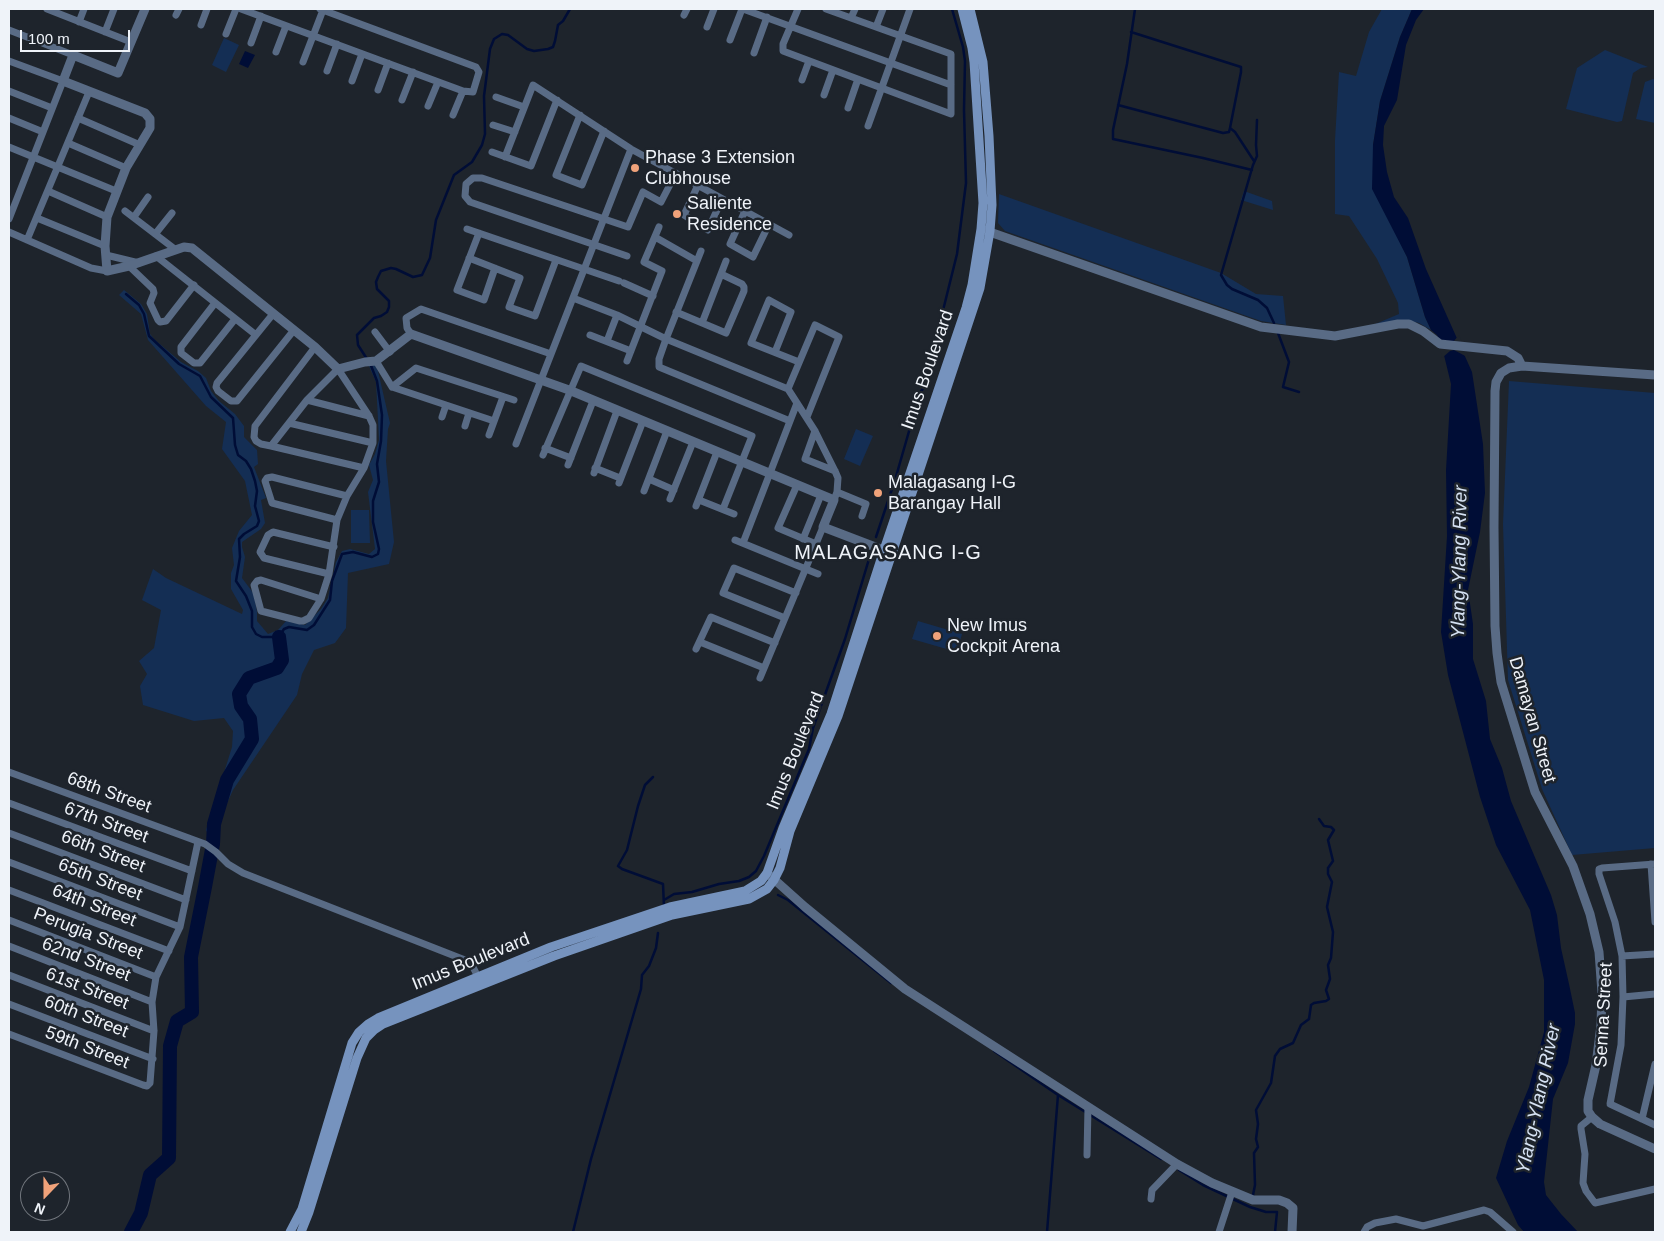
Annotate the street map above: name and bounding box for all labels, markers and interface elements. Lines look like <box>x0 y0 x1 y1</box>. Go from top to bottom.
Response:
scale bar <box>22 20 132 52</box>
text: 100 m <box>28 30 70 47</box>
place label: Phase 3 Extension Clubhouse <box>645 147 795 190</box>
marker: Phase 3 Extension Clubhouse <box>629 162 641 174</box>
place label: Saliente Residence <box>687 193 772 235</box>
marker: Saliente Residence <box>671 208 683 220</box>
street label: Imus Boulevard <box>897 307 959 433</box>
place label: Malagasang I-G Barangay Hall <box>888 472 1016 514</box>
water label: Ylang-Ylang River <box>1447 485 1473 639</box>
marker: Malagasang I-G Barangay Hall <box>872 487 884 499</box>
district label: MALAGASANG I-G <box>793 541 983 565</box>
place label: New Imus Cockpit Arena <box>947 615 1060 658</box>
marker: New Imus Cockpit Arena <box>931 630 943 642</box>
street label: Damayan Street <box>1504 655 1560 785</box>
street label: Imus Boulevard <box>763 689 829 813</box>
street label: 68th Street <box>64 768 154 818</box>
street label: 67th Street <box>61 798 151 848</box>
street label: 66th Street <box>58 826 148 878</box>
street label: 65th Street <box>55 854 145 906</box>
street label: 64th Street <box>49 880 139 932</box>
street label: Perugia Street <box>30 903 146 965</box>
street label: Imus Boulevard <box>409 929 533 995</box>
street label: 62nd Street <box>39 933 133 987</box>
street label: Senna Street <box>1590 962 1618 1068</box>
street label: 61st Street <box>42 963 132 1015</box>
street label: 60th Street <box>41 991 131 1043</box>
street label: 59th Street <box>42 1022 132 1074</box>
water label: Ylang-Ylang River <box>1512 1022 1566 1176</box>
north arrow <box>20 1171 70 1221</box>
text: N <box>32 1200 47 1218</box>

